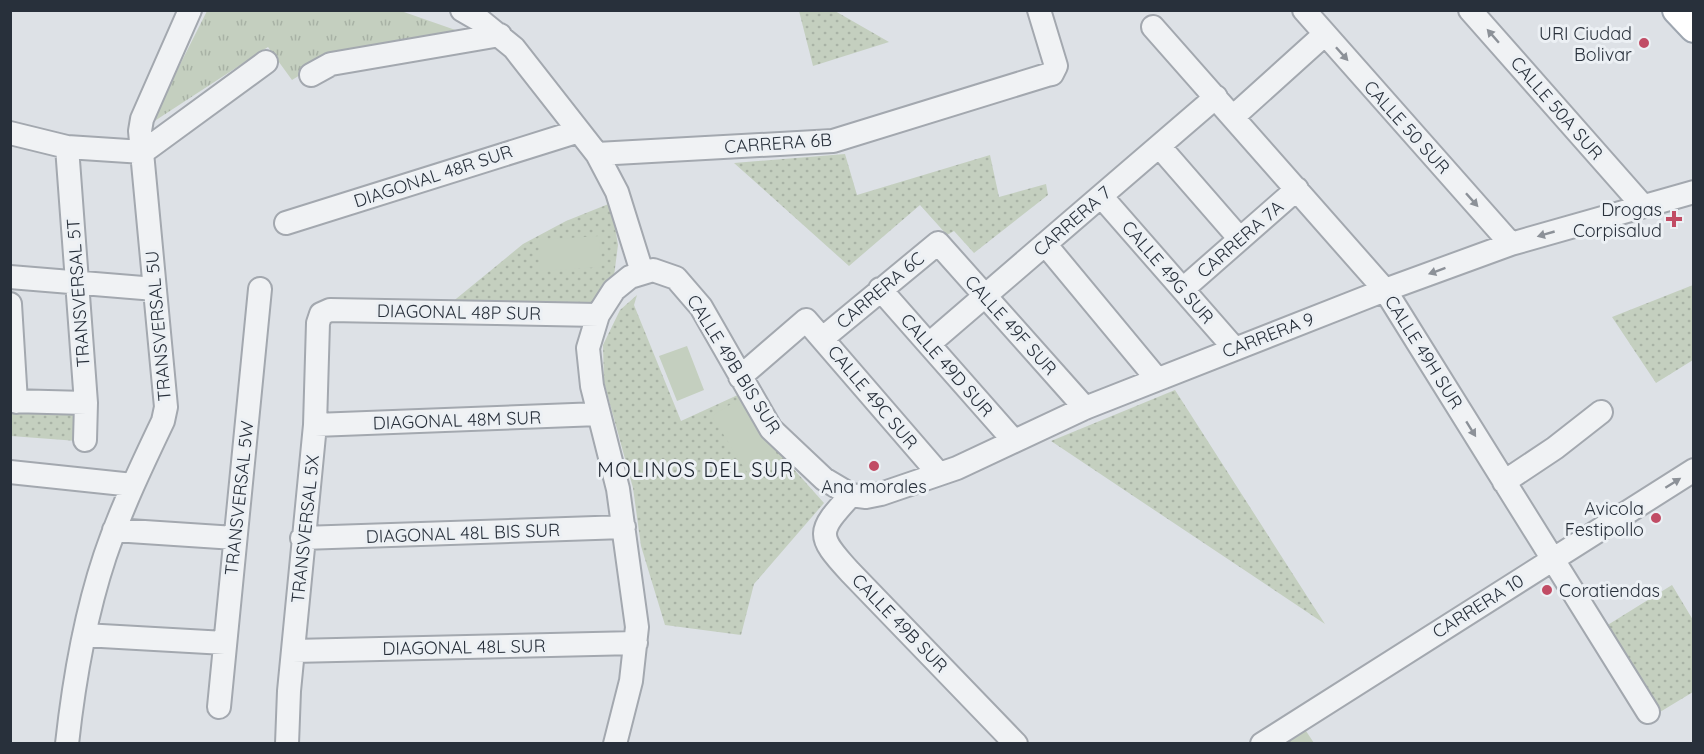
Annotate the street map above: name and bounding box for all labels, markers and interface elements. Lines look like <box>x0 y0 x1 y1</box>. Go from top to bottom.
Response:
place label: URI Ciudad Bolivar <box>1539 22 1632 66</box>
one-way arrow <box>1487 29 1500 44</box>
marker: URI Ciudad Bolivar <box>1637 36 1651 50</box>
one-way arrow <box>1335 46 1348 61</box>
street label: CALLE 50A SUR <box>1506 52 1608 164</box>
street label: CALLE 50 SUR <box>1359 75 1455 179</box>
street label: CARRERA 6B <box>723 128 833 158</box>
street label: DIAGONAL 48R SUR <box>351 139 515 213</box>
street label: CARRERA 7 <box>1028 181 1116 261</box>
one-way arrow <box>1465 192 1478 207</box>
street label: CARRERA 7A <box>1192 195 1288 283</box>
place label: Drogas Corpisalud <box>1573 198 1662 242</box>
marker: Drogas Corpisalud <box>1667 212 1681 226</box>
street label: CALLE 49G SUR <box>1117 216 1219 328</box>
street label: TRANSVERSAL 5T <box>61 218 95 368</box>
one-way arrow <box>1537 230 1555 239</box>
street label: CARRERA 6C <box>831 246 929 333</box>
street label: TRANSVERSAL 5U <box>140 250 176 402</box>
one-way arrow <box>1427 266 1445 276</box>
street label: CALLE 49F SUR <box>960 270 1062 380</box>
street label: CALLE 49B BIS SUR <box>682 290 786 438</box>
street label: CALLE 49H SUR <box>1380 291 1468 413</box>
street label: DIAGONAL 48P SUR <box>377 299 541 325</box>
street label: CARRERA 9 <box>1219 307 1317 363</box>
street label: CALLE 49D SUR <box>896 308 998 422</box>
street label: CALLE 49C SUR <box>823 340 923 454</box>
street label: DIAGONAL 48M SUR <box>372 406 542 434</box>
street label: TRANSVERSAL 5W <box>219 419 259 577</box>
one-way arrow <box>1466 421 1477 437</box>
street label: TRANSVERSAL 5X <box>286 454 324 604</box>
district label: MOLINOS DEL SUR <box>597 457 795 482</box>
marker: Ana morales <box>867 459 881 473</box>
place label: Ana morales <box>821 475 927 498</box>
one-way arrow <box>1665 478 1681 489</box>
place label: Avicola Festipollo <box>1565 497 1644 541</box>
marker: Avicola Festipollo <box>1649 511 1663 525</box>
street label: DIAGONAL 48L BIS SUR <box>365 518 561 548</box>
street label: CALLE 49B SUR <box>847 569 953 677</box>
street label: CARRERA 10 <box>1428 569 1528 643</box>
place label: Coratiendas <box>1559 579 1660 602</box>
marker: Coratiendas <box>1540 583 1554 597</box>
street label: DIAGONAL 48L SUR <box>382 634 546 660</box>

